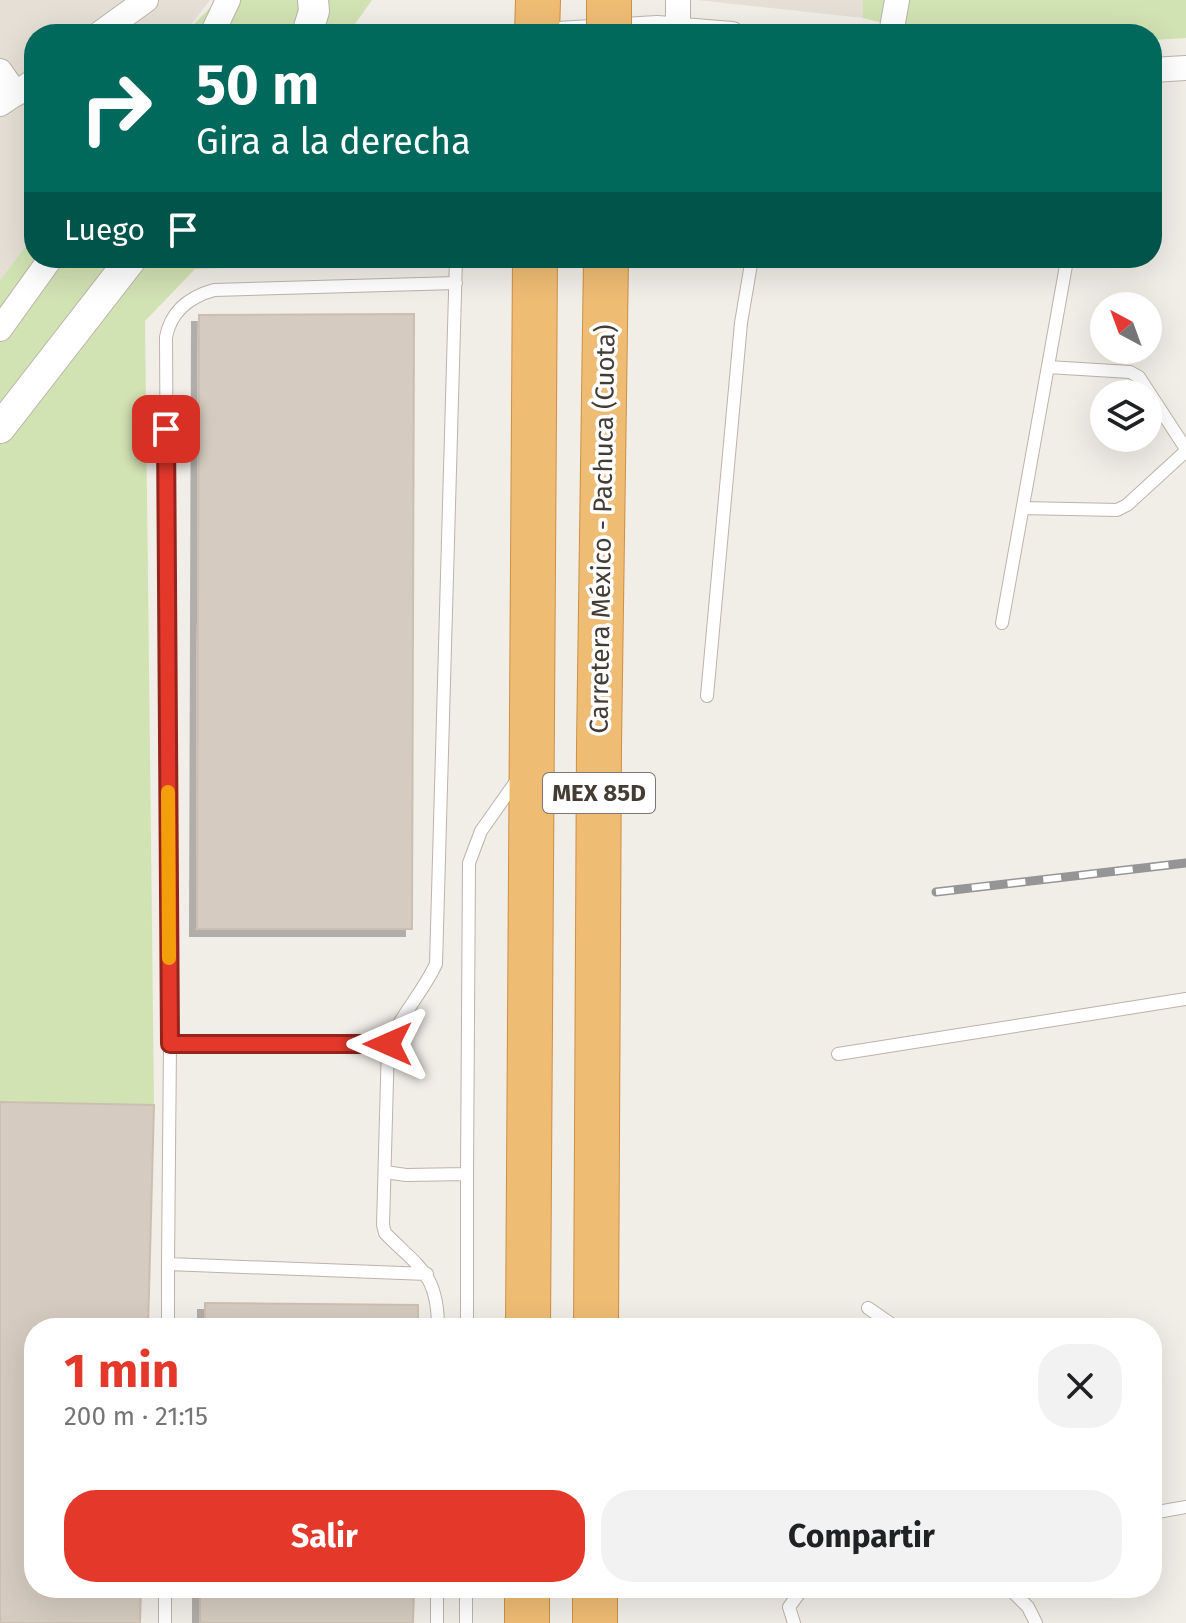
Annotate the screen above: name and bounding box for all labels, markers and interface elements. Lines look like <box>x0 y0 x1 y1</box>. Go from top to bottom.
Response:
text: 50 m <box>196 52 319 119</box>
icon: right <box>64 56 168 160</box>
text: Gira a la derecha <box>196 120 471 164</box>
icon: arrive <box>161 208 205 252</box>
text: Luego <box>64 212 145 248</box>
north arrow <box>1090 292 1162 364</box>
map controls <box>1090 292 1162 452</box>
street label: Carretera México - Pachuca (Cuota) <box>583 324 622 734</box>
button: layers <box>1090 380 1162 452</box>
pin <box>132 395 200 463</box>
icon: arrive <box>144 407 188 451</box>
road number: MEX 85D <box>543 773 655 813</box>
position arrow <box>346 1002 430 1086</box>
text: 1 min <box>64 1342 179 1400</box>
button: close <box>1038 1344 1122 1428</box>
text: 200 m · 21:15 <box>64 1401 208 1432</box>
button: Salir <box>64 1490 585 1582</box>
button: Compartir <box>601 1490 1122 1582</box>

